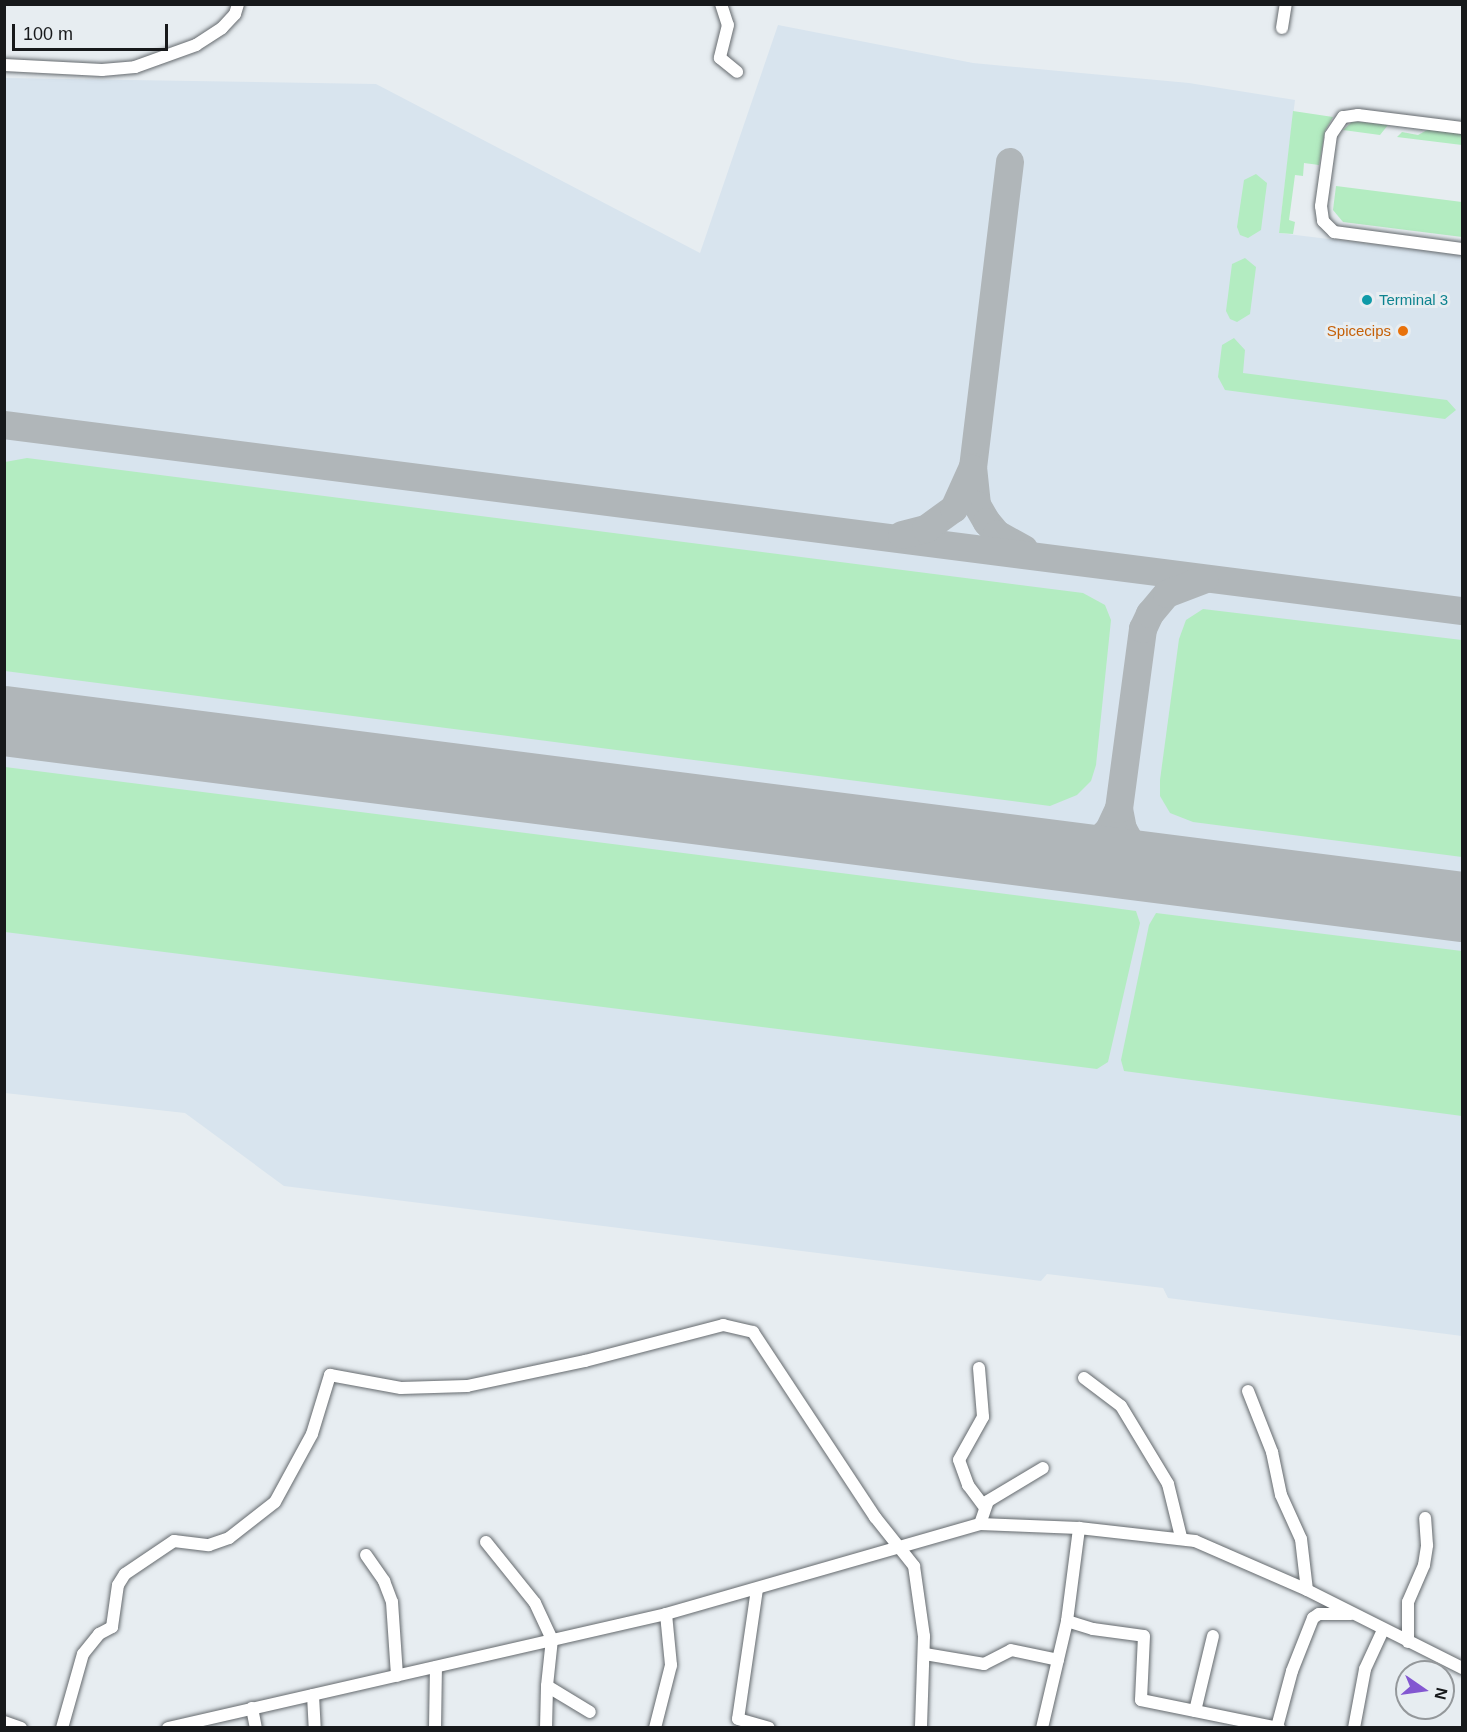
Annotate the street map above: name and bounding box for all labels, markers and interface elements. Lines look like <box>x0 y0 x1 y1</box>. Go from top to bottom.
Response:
scale bar <box>15 12 171 50</box>
text: 100 m <box>23 24 73 44</box>
place label: Terminal 3 <box>1379 291 1448 309</box>
marker: Terminal 3 <box>1360 293 1374 307</box>
place label: Spicecips <box>1327 322 1391 340</box>
marker: Spicecips <box>1396 324 1410 338</box>
north arrow <box>1395 1660 1455 1720</box>
text: N <box>1431 1686 1451 1701</box>

